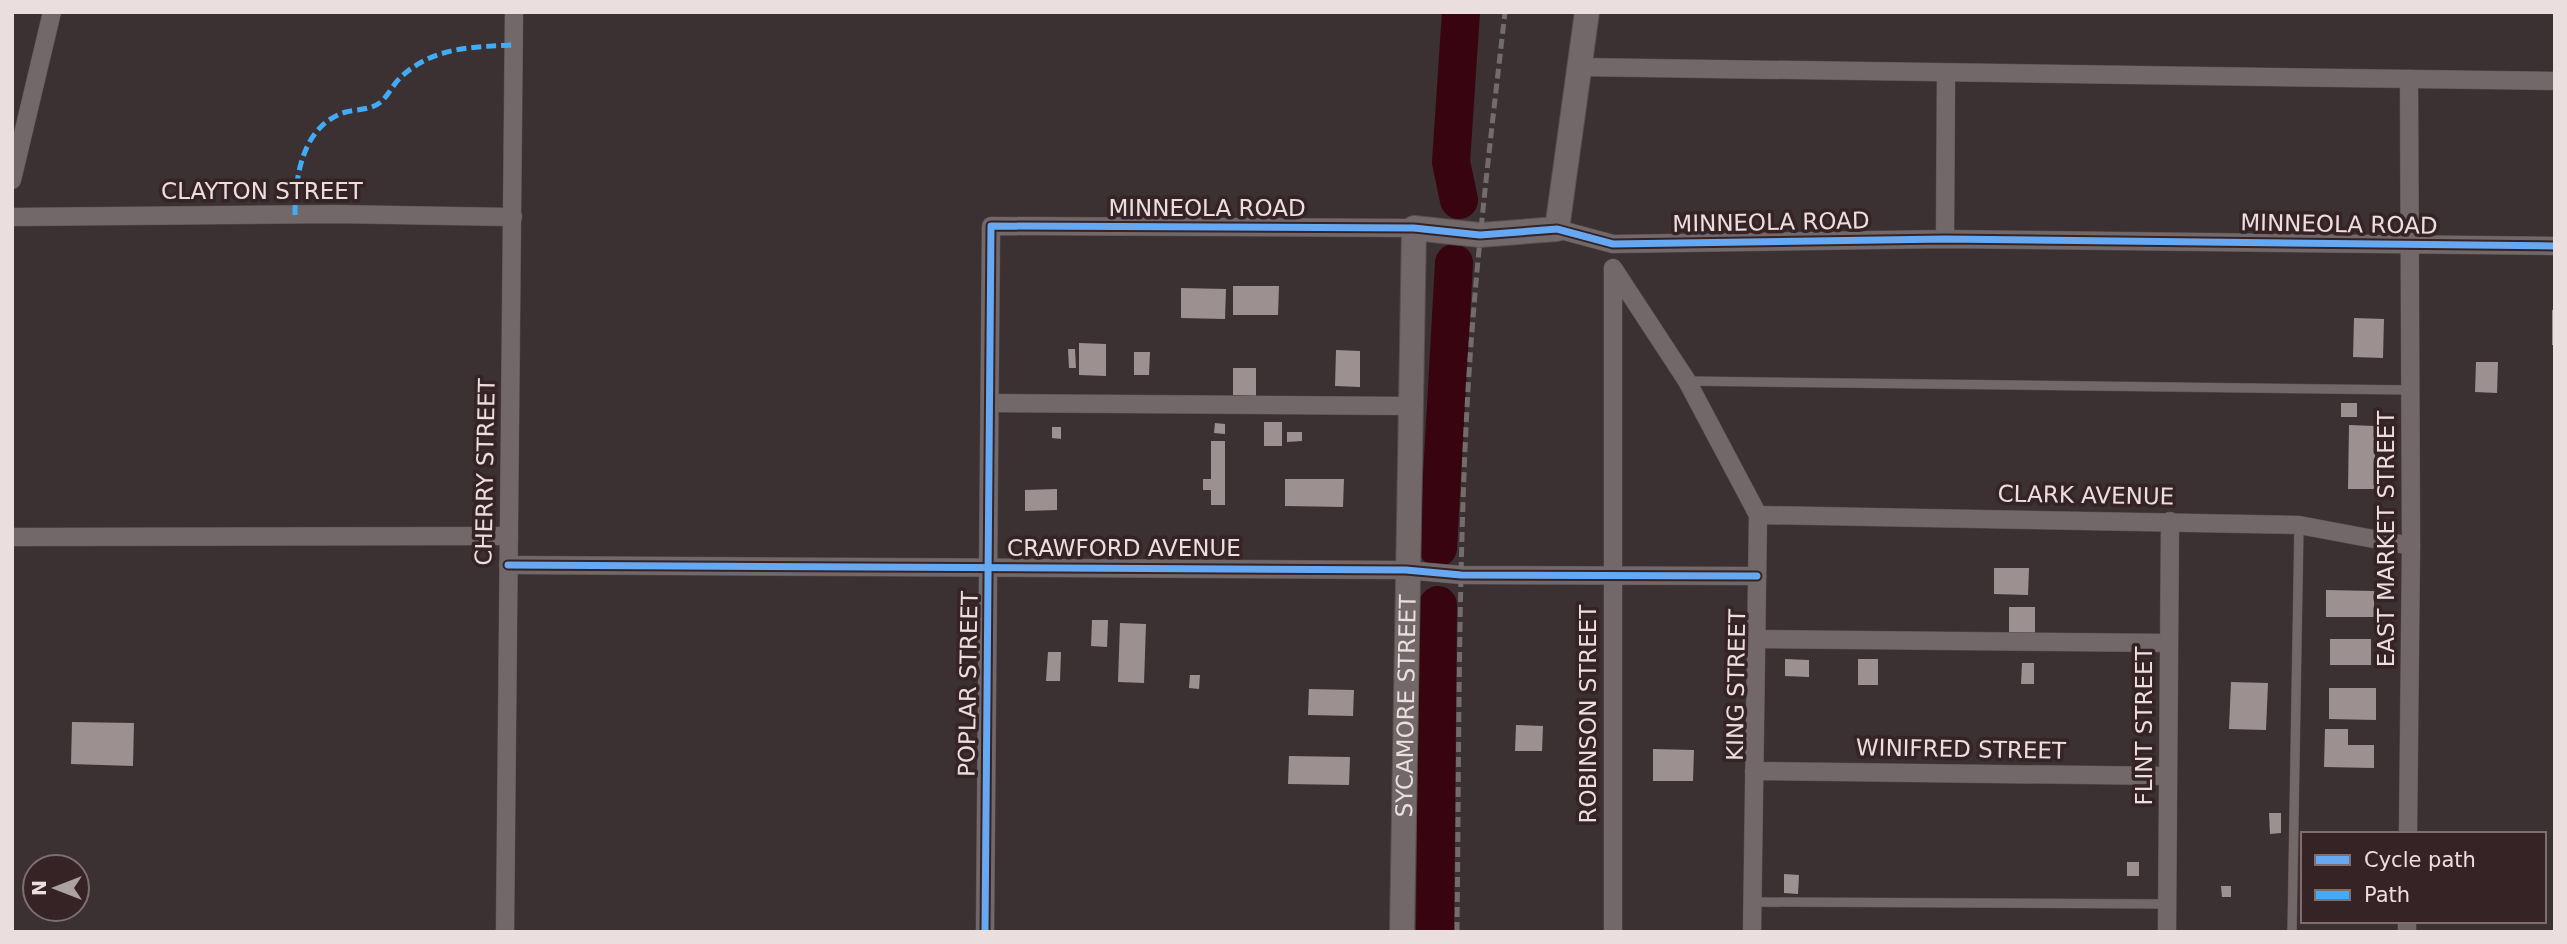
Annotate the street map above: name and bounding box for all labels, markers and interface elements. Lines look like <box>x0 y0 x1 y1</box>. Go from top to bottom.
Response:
street label: CLAYTON STREET <box>161 178 364 204</box>
street label: MINNEOLA ROAD <box>1108 195 1306 221</box>
street label: MINNEOLA ROAD <box>1672 207 1870 237</box>
street label: MINNEOLA ROAD <box>2240 209 2438 239</box>
street label: CHERRY STREET <box>470 377 500 566</box>
street label: EAST MARKET STREET <box>2373 410 2399 667</box>
street label: CLARK AVENUE <box>1997 480 2175 510</box>
street label: CRAWFORD AVENUE <box>1007 535 1241 561</box>
street label: POPLAR STREET <box>953 590 983 777</box>
street label: SYCAMORE STREET <box>1391 593 1421 818</box>
street label: ROBINSON STREET <box>1575 604 1601 823</box>
street label: KING STREET <box>1722 608 1750 761</box>
street label: FLINT STREET <box>2131 645 2157 806</box>
street label: WINIFRED STREET <box>1856 734 2067 764</box>
legend <box>2301 832 2546 923</box>
text: Cycle path <box>2364 848 2476 872</box>
north arrow <box>21 853 91 923</box>
text: N <box>28 880 50 896</box>
text: Path <box>2364 883 2410 907</box>

